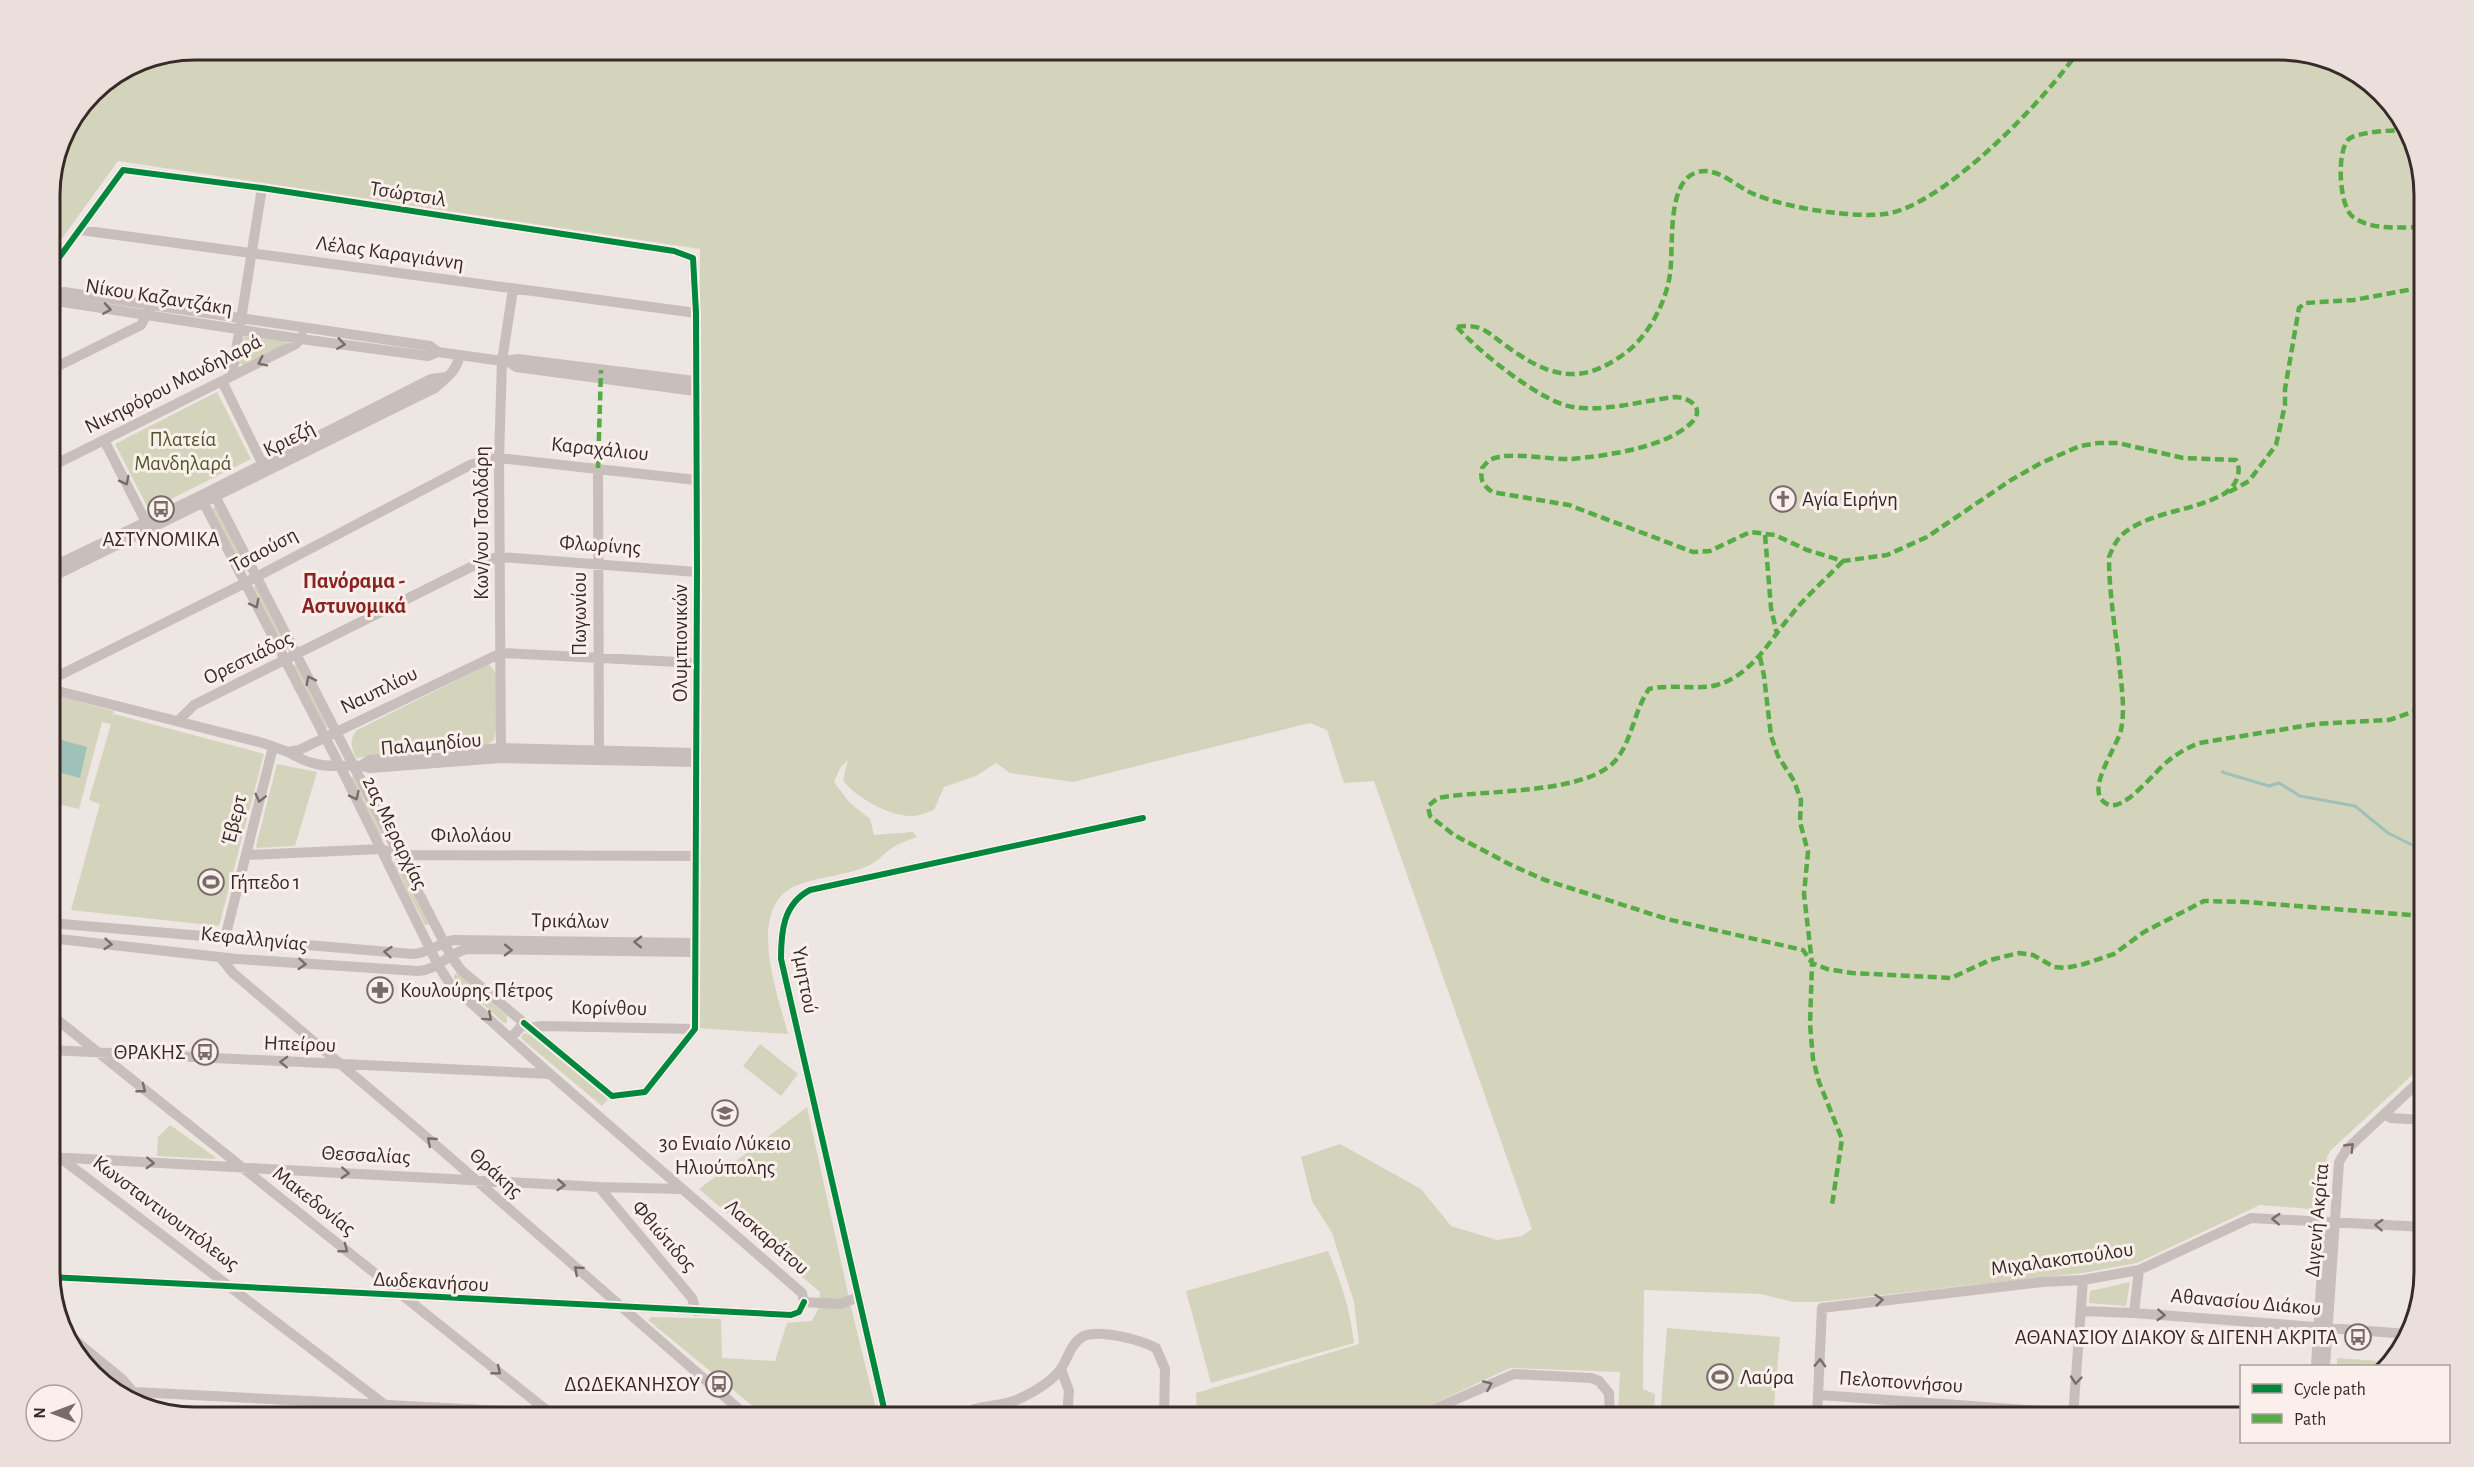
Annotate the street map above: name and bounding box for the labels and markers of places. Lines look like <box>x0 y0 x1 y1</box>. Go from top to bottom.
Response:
church icon: Αγία Ειρήνη <box>1768 484 1798 514</box>
place label: Αγία Ειρήνη <box>1802 489 1898 510</box>
bus stop icon: ΑΣΤΥΝΟΜΙΚΑ <box>146 494 176 524</box>
place label: ΑΣΤΥΝΟΜΙΚΑ <box>102 529 220 550</box>
sports icon: Γήπεδο 1 <box>196 867 226 897</box>
place label: Γήπεδο 1 <box>230 872 300 893</box>
pharmacy icon: Κουλούρης Πέτρος <box>365 975 395 1005</box>
place label: Κουλούρης Πέτρος <box>400 980 553 1001</box>
bus stop icon: ΘΡΑΚΗΣ <box>190 1037 220 1067</box>
place label: ΘΡΑΚΗΣ <box>114 1042 186 1063</box>
school or university icon: 3ο Ενιαίο Λύκειο Ηλιούπολης <box>710 1098 740 1128</box>
place label: 3ο Ενιαίο Λύκειο Ηλιούπολης <box>659 1133 791 1178</box>
bus stop icon: ΑΘΑΝΑΣΙΟΥ ΔΙΑΚΟΥ & ΔΙΓΕΝΗ ΑΚΡΙΤΑ <box>2343 1322 2373 1352</box>
place label: ΑΘΑΝΑΣΙΟΥ ΔΙΑΚΟΥ & ΔΙΓΕΝΗ ΑΚΡΙΤΑ <box>2015 1327 2338 1348</box>
sports icon: Λαύρα <box>1705 1362 1735 1392</box>
place label: Λαύρα <box>1740 1367 1794 1388</box>
bus stop icon: ΔΩΔΕΚΑΝΗΣΟΥ <box>704 1369 734 1399</box>
place label: ΔΩΔΕΚΑΝΗΣΟΥ <box>564 1374 700 1395</box>

